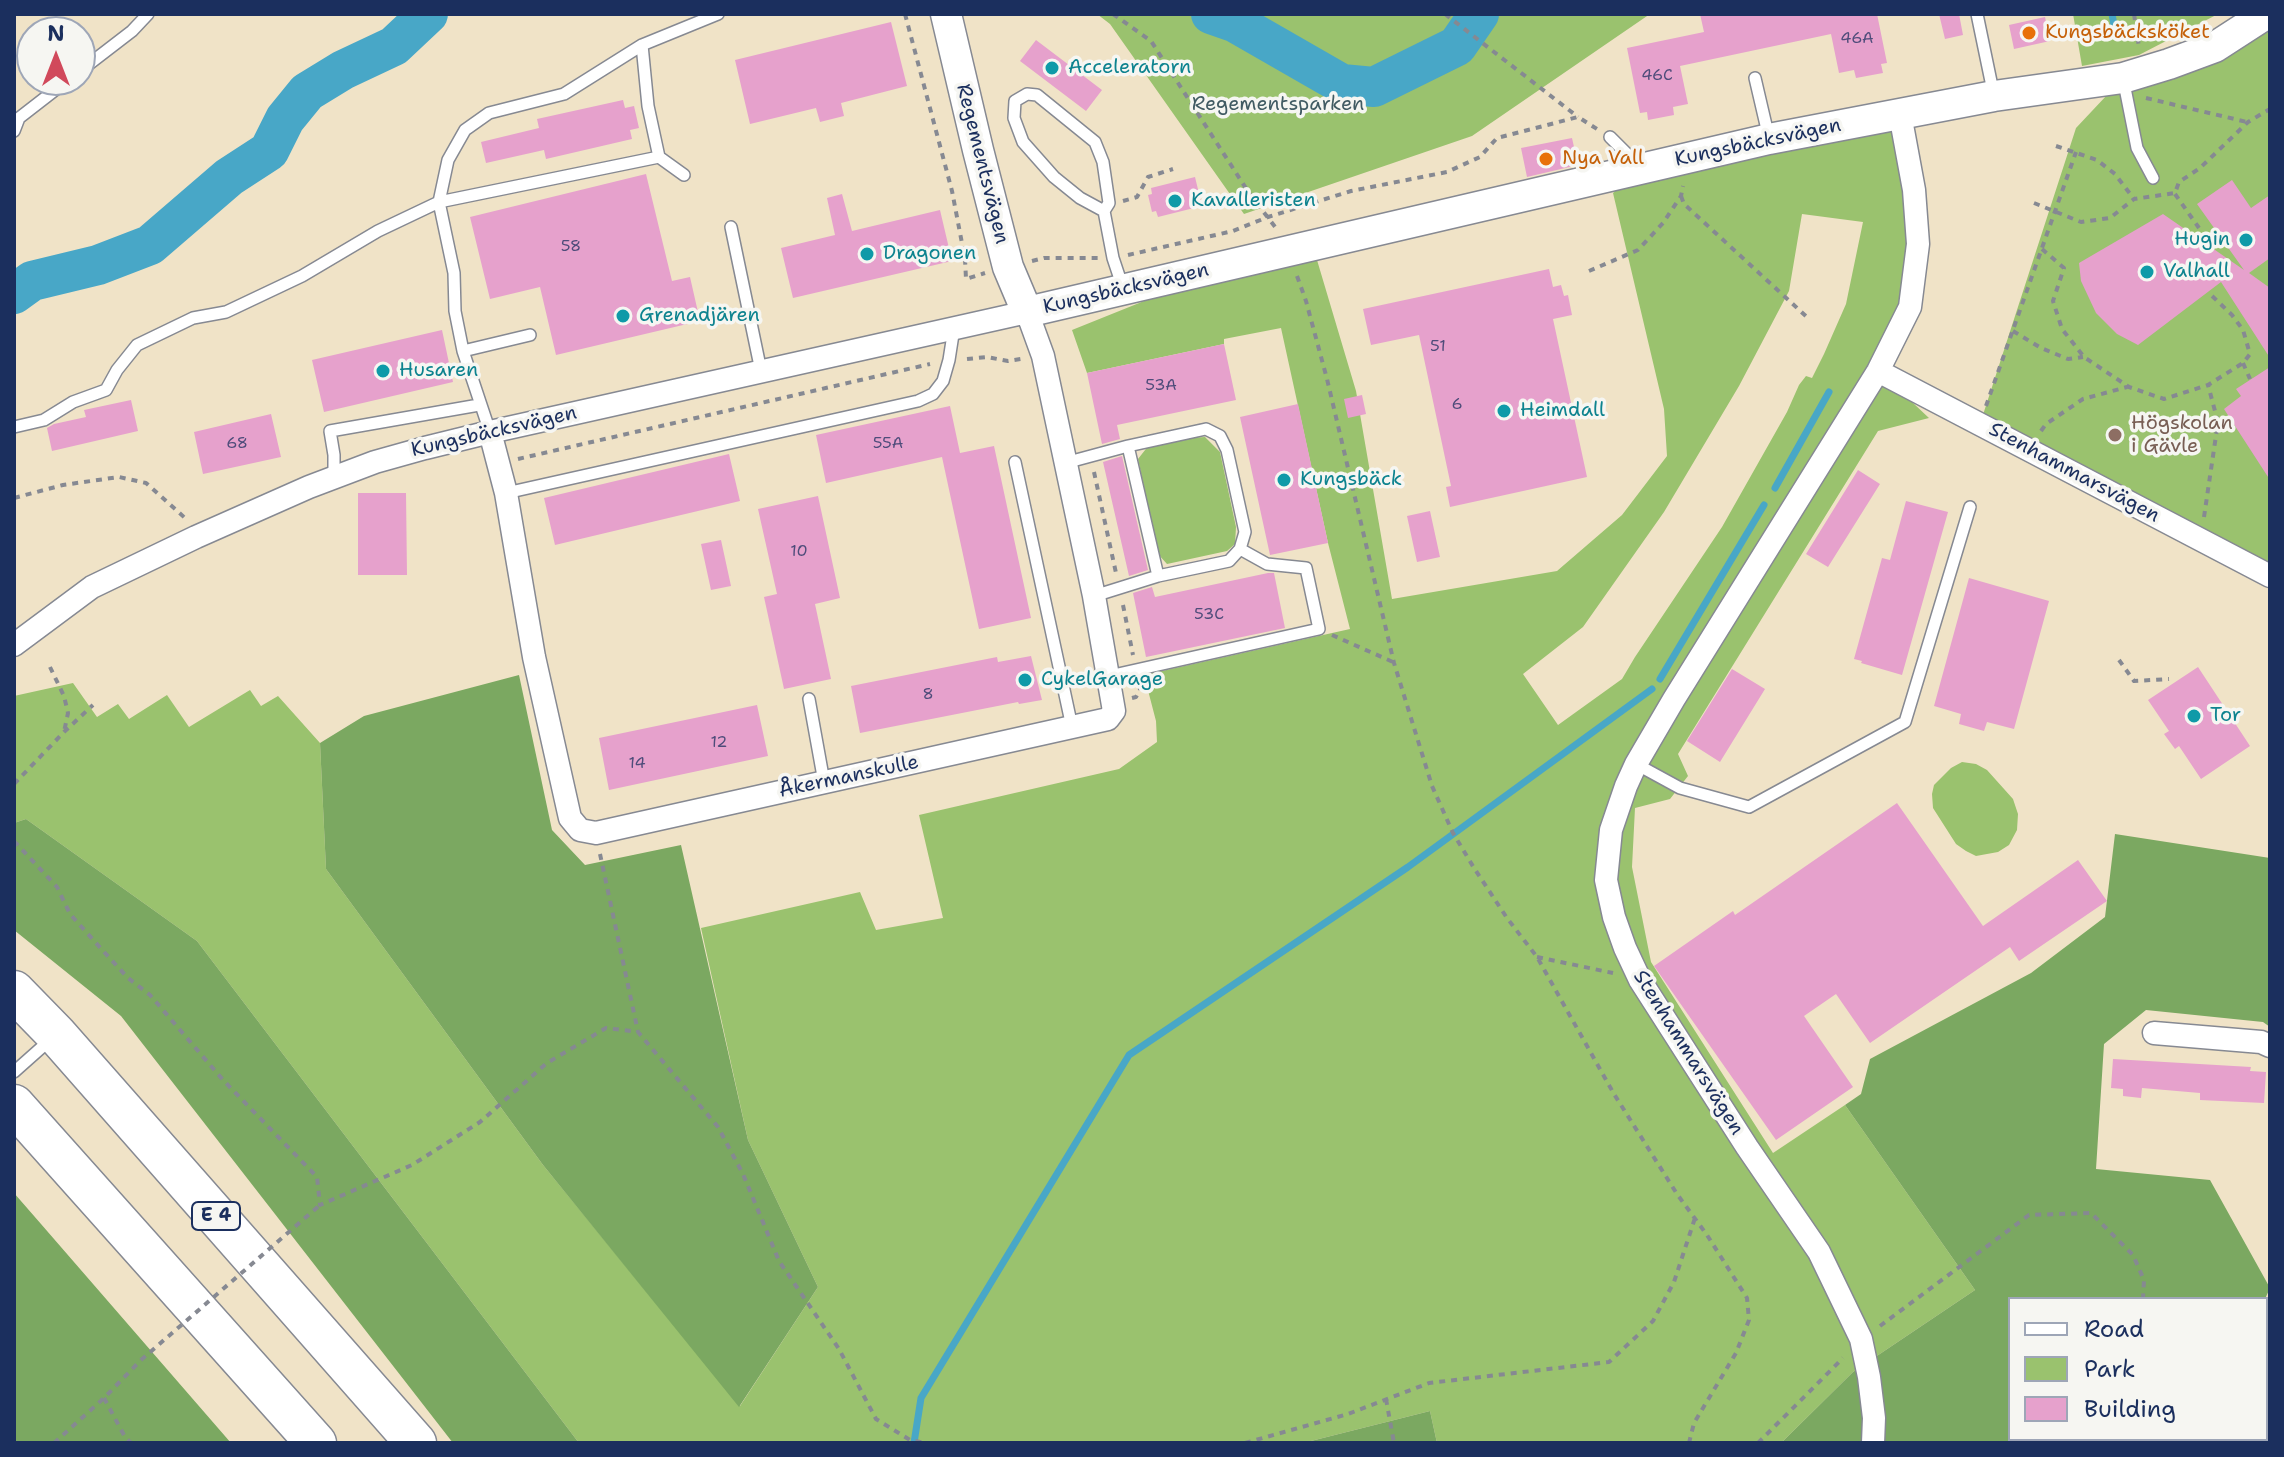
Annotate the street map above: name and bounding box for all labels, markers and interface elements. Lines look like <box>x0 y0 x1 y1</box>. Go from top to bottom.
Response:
north arrow <box>16 16 96 96</box>
text: N <box>47 19 65 48</box>
place label: Kungsbäcksköket <box>2045 21 2210 45</box>
marker: Kungsbäcksköket <box>2020 24 2038 42</box>
house number: 46A <box>1840 29 1874 49</box>
place label: Acceleratorn <box>1068 56 1191 80</box>
marker: Acceleratorn <box>1043 59 1061 77</box>
house number: 46C <box>1641 66 1673 86</box>
street label: Regementsvägen <box>951 81 1013 247</box>
park label: Regementsparken <box>1192 93 1364 117</box>
street label: Kungsbäcksvägen <box>1673 114 1843 172</box>
place label: Nya Vall <box>1562 147 1644 171</box>
marker: Nya Vall <box>1537 150 1555 168</box>
place label: Kavalleristen <box>1191 189 1316 213</box>
marker: Kavalleristen <box>1166 192 1184 210</box>
place label: Hugin <box>2174 228 2230 252</box>
marker: Hugin <box>2237 231 2255 249</box>
house number: 58 <box>561 237 581 257</box>
place label: Dragonen <box>883 242 976 266</box>
marker: Dragonen <box>858 245 876 263</box>
street label: Kungsbäcksvägen <box>1041 258 1211 320</box>
place label: Valhall <box>2163 260 2230 284</box>
marker: Valhall <box>2138 263 2156 281</box>
place label: Grenadjären <box>639 304 760 328</box>
marker: Grenadjären <box>614 307 632 325</box>
house number: 51 <box>1430 337 1446 357</box>
place label: Husaren <box>399 359 478 383</box>
marker: Husaren <box>374 362 392 380</box>
house number: 53A <box>1145 376 1177 396</box>
house number: 6 <box>1451 395 1463 415</box>
place label: Heimdall <box>1520 399 1605 423</box>
street label: Kungsbäcksvägen <box>409 401 579 463</box>
marker: Heimdall <box>1495 402 1513 420</box>
place label: Högskolan i Gävle <box>2131 412 2233 459</box>
street label: Stenhammarsvägen <box>1985 418 2163 528</box>
marker: Högskolan i Gävle <box>2106 426 2124 444</box>
house number: 68 <box>226 434 248 454</box>
house number: 55A <box>873 434 903 454</box>
place label: Kungsbäck <box>1300 468 1402 492</box>
marker: Kungsbäck <box>1275 471 1293 489</box>
house number: 10 <box>790 542 808 562</box>
house number: 53C <box>1194 605 1224 625</box>
place label: CykelGarage <box>1041 668 1163 692</box>
marker: CykelGarage <box>1016 671 1034 689</box>
house number: 8 <box>922 685 934 705</box>
place label: Tor <box>2210 704 2241 728</box>
marker: Tor <box>2185 707 2203 725</box>
house number: 12 <box>710 733 728 753</box>
street label: Åkermanskulle <box>777 750 921 804</box>
house number: 14 <box>628 754 646 774</box>
street label: Stenhammarsvägen <box>1628 966 1748 1140</box>
road number: E 4 <box>192 1202 240 1230</box>
legend <box>2008 1297 2268 1441</box>
text: Road <box>2084 1313 2144 1345</box>
text: Park <box>2084 1353 2136 1385</box>
text: Building <box>2084 1393 2176 1425</box>

